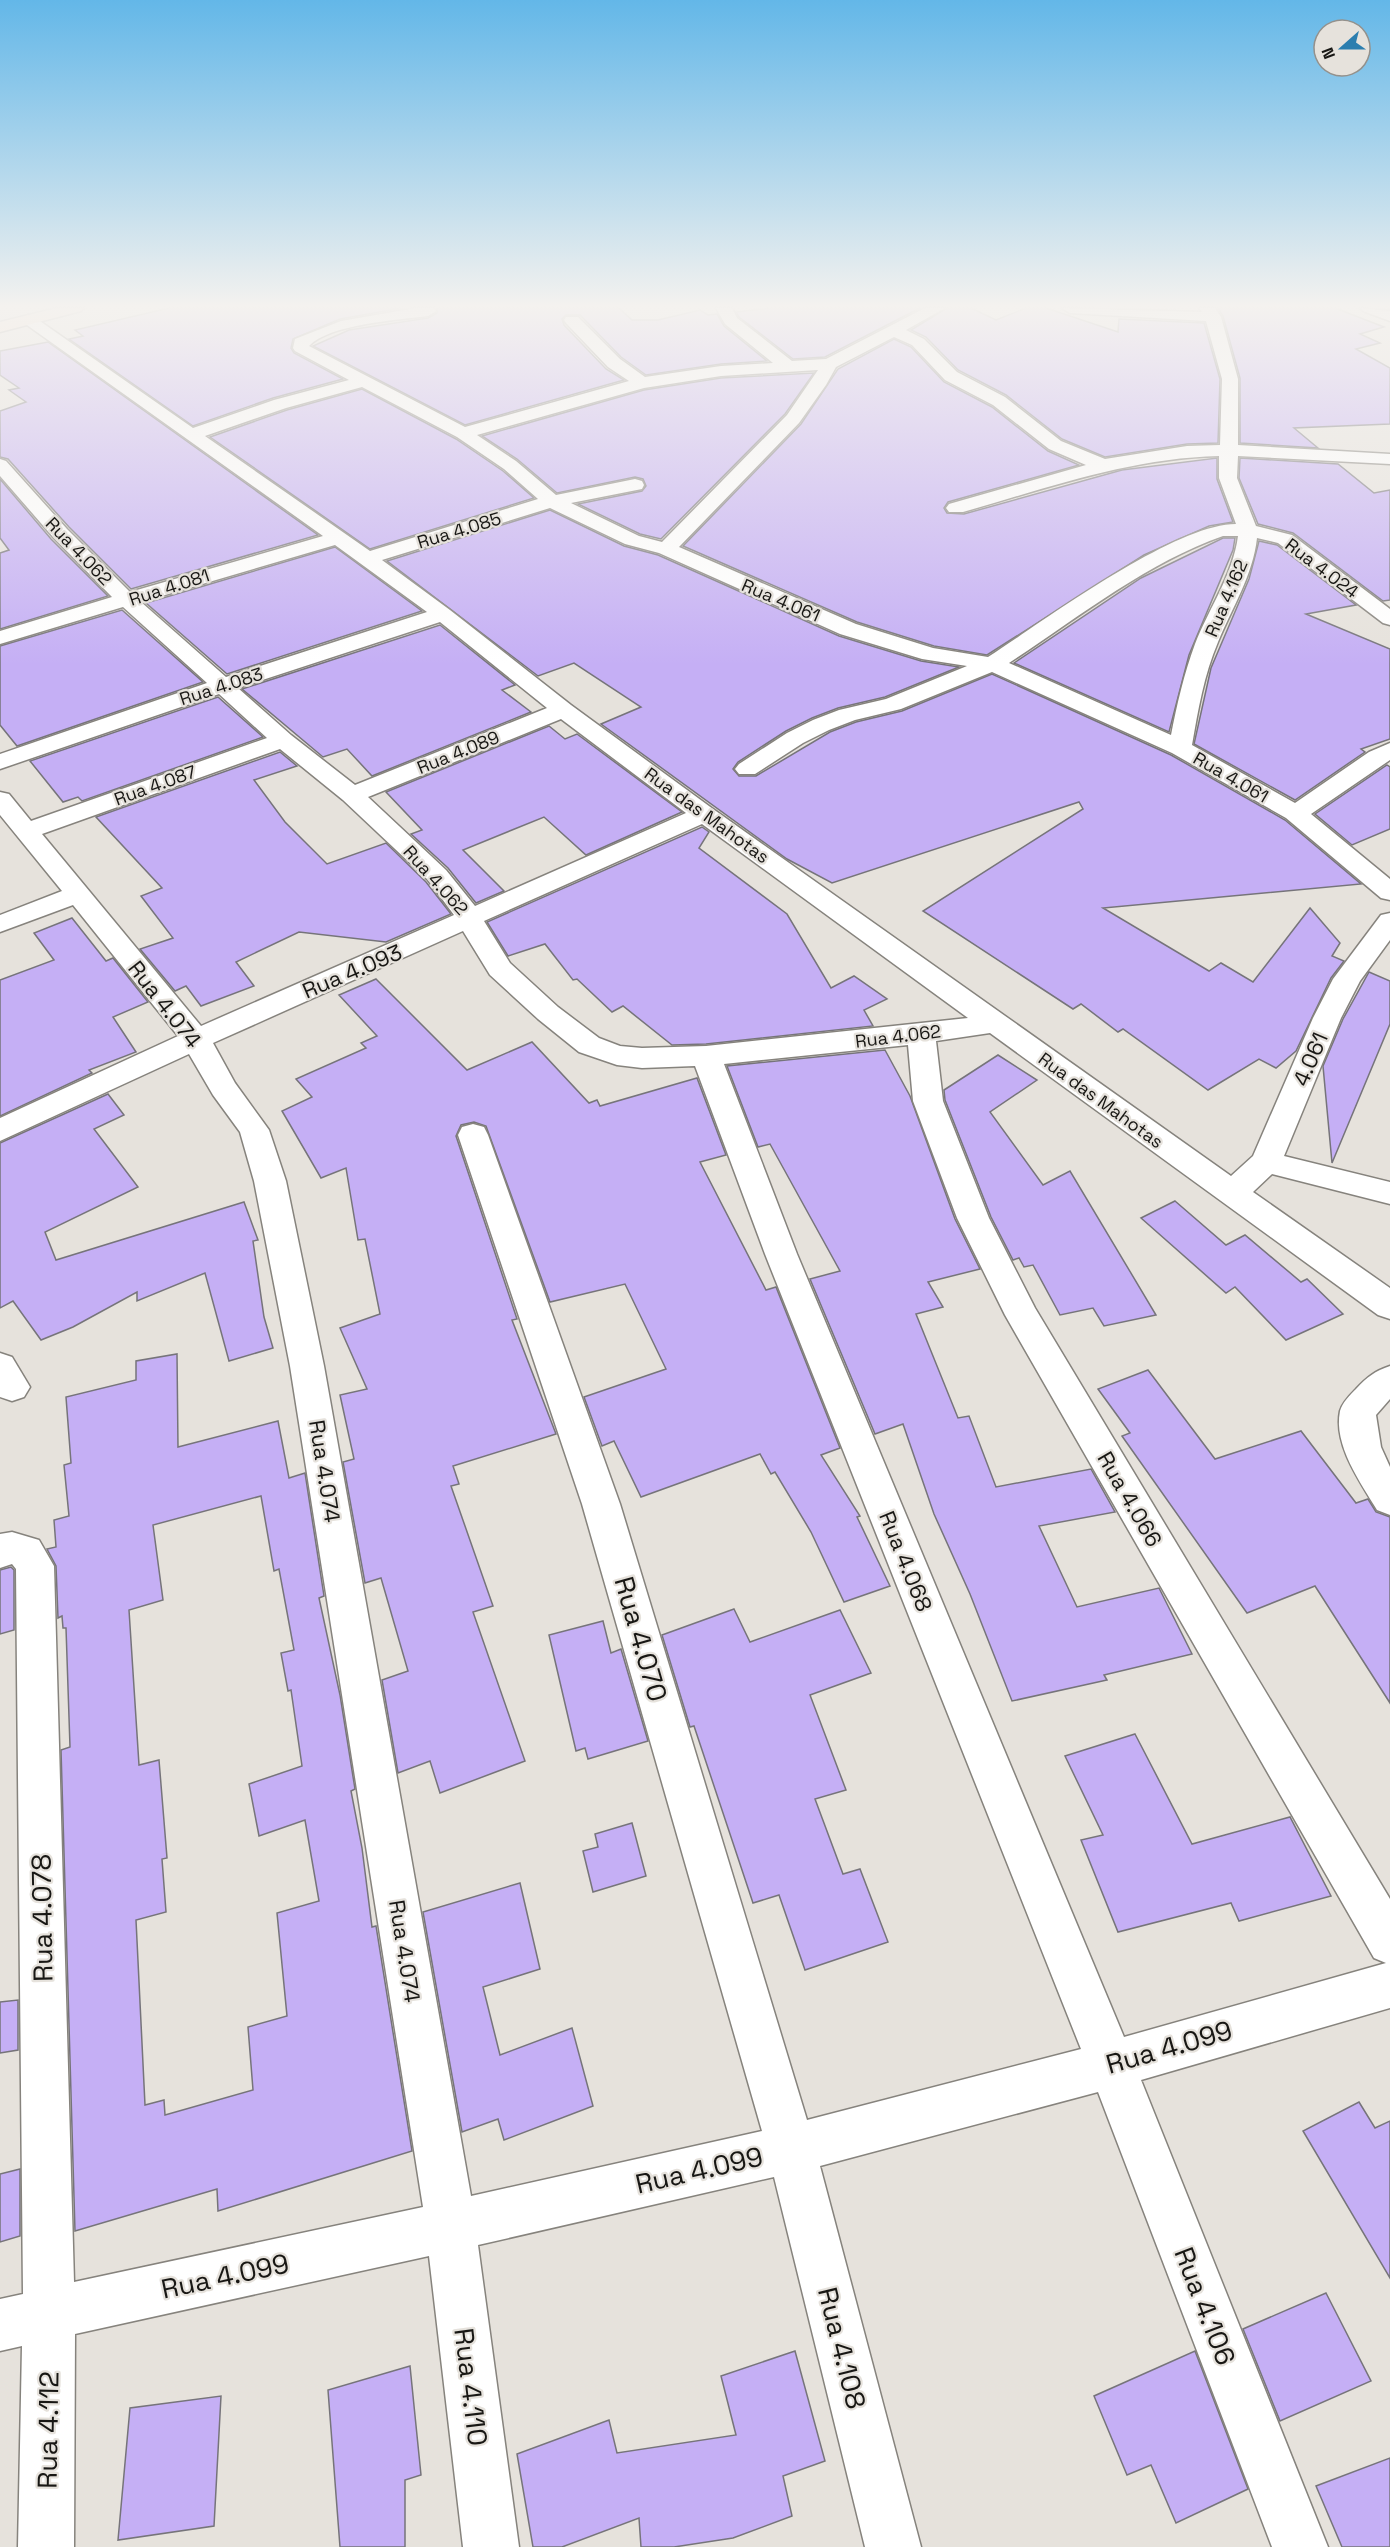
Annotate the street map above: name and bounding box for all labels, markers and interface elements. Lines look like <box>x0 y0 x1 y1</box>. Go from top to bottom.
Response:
north arrow <box>1312 18 1372 78</box>
text: N <box>1317 44 1340 62</box>
street label: Rua 4.085 <box>414 506 504 554</box>
street label: Rua 4.062 <box>41 512 117 590</box>
street label: Rua 4.024 <box>1281 533 1363 603</box>
street label: Rua 4.162 <box>1199 556 1253 640</box>
street label: Rua 4.081 <box>126 563 212 611</box>
street label: Rua 4.061 <box>738 573 824 627</box>
street label: Rua 4.083 <box>176 662 266 710</box>
street label: Rua 4.089 <box>414 725 502 779</box>
street label: Rua 4.061 <box>1189 746 1273 808</box>
street label: Rua 4.087 <box>111 760 199 810</box>
street label: Rua das Mahotas <box>640 762 774 868</box>
street label: Rua 4.062 <box>399 840 473 920</box>
street label: Rua 4.093 <box>298 938 406 1004</box>
street label: Rua 4.074 <box>122 955 208 1053</box>
street label: Rua 4.062 <box>854 1019 942 1053</box>
street label: 4.061 <box>1286 1028 1334 1090</box>
street label: Rua das Mahotas <box>1034 1047 1168 1153</box>
street label: Rua 4.074 <box>303 1418 347 1524</box>
street label: Rua 4.066 <box>1091 1446 1169 1552</box>
street label: Rua 4.068 <box>873 1507 939 1615</box>
street label: Rua 4.070 <box>606 1572 676 1706</box>
street label: Rua 4.078 <box>23 1854 61 1982</box>
street label: Rua 4.074 <box>383 1898 427 2004</box>
street label: Rua 4.099 <box>1102 2012 1236 2082</box>
street label: Rua 4.099 <box>632 2138 766 2202</box>
street label: Rua 4.106 <box>1166 2242 1244 2370</box>
street label: Rua 4.099 <box>158 2245 292 2307</box>
street label: Rua 4.108 <box>810 2284 874 2412</box>
street label: Rua 4.110 <box>446 2326 496 2448</box>
street label: Rua 4.112 <box>29 2371 67 2489</box>

